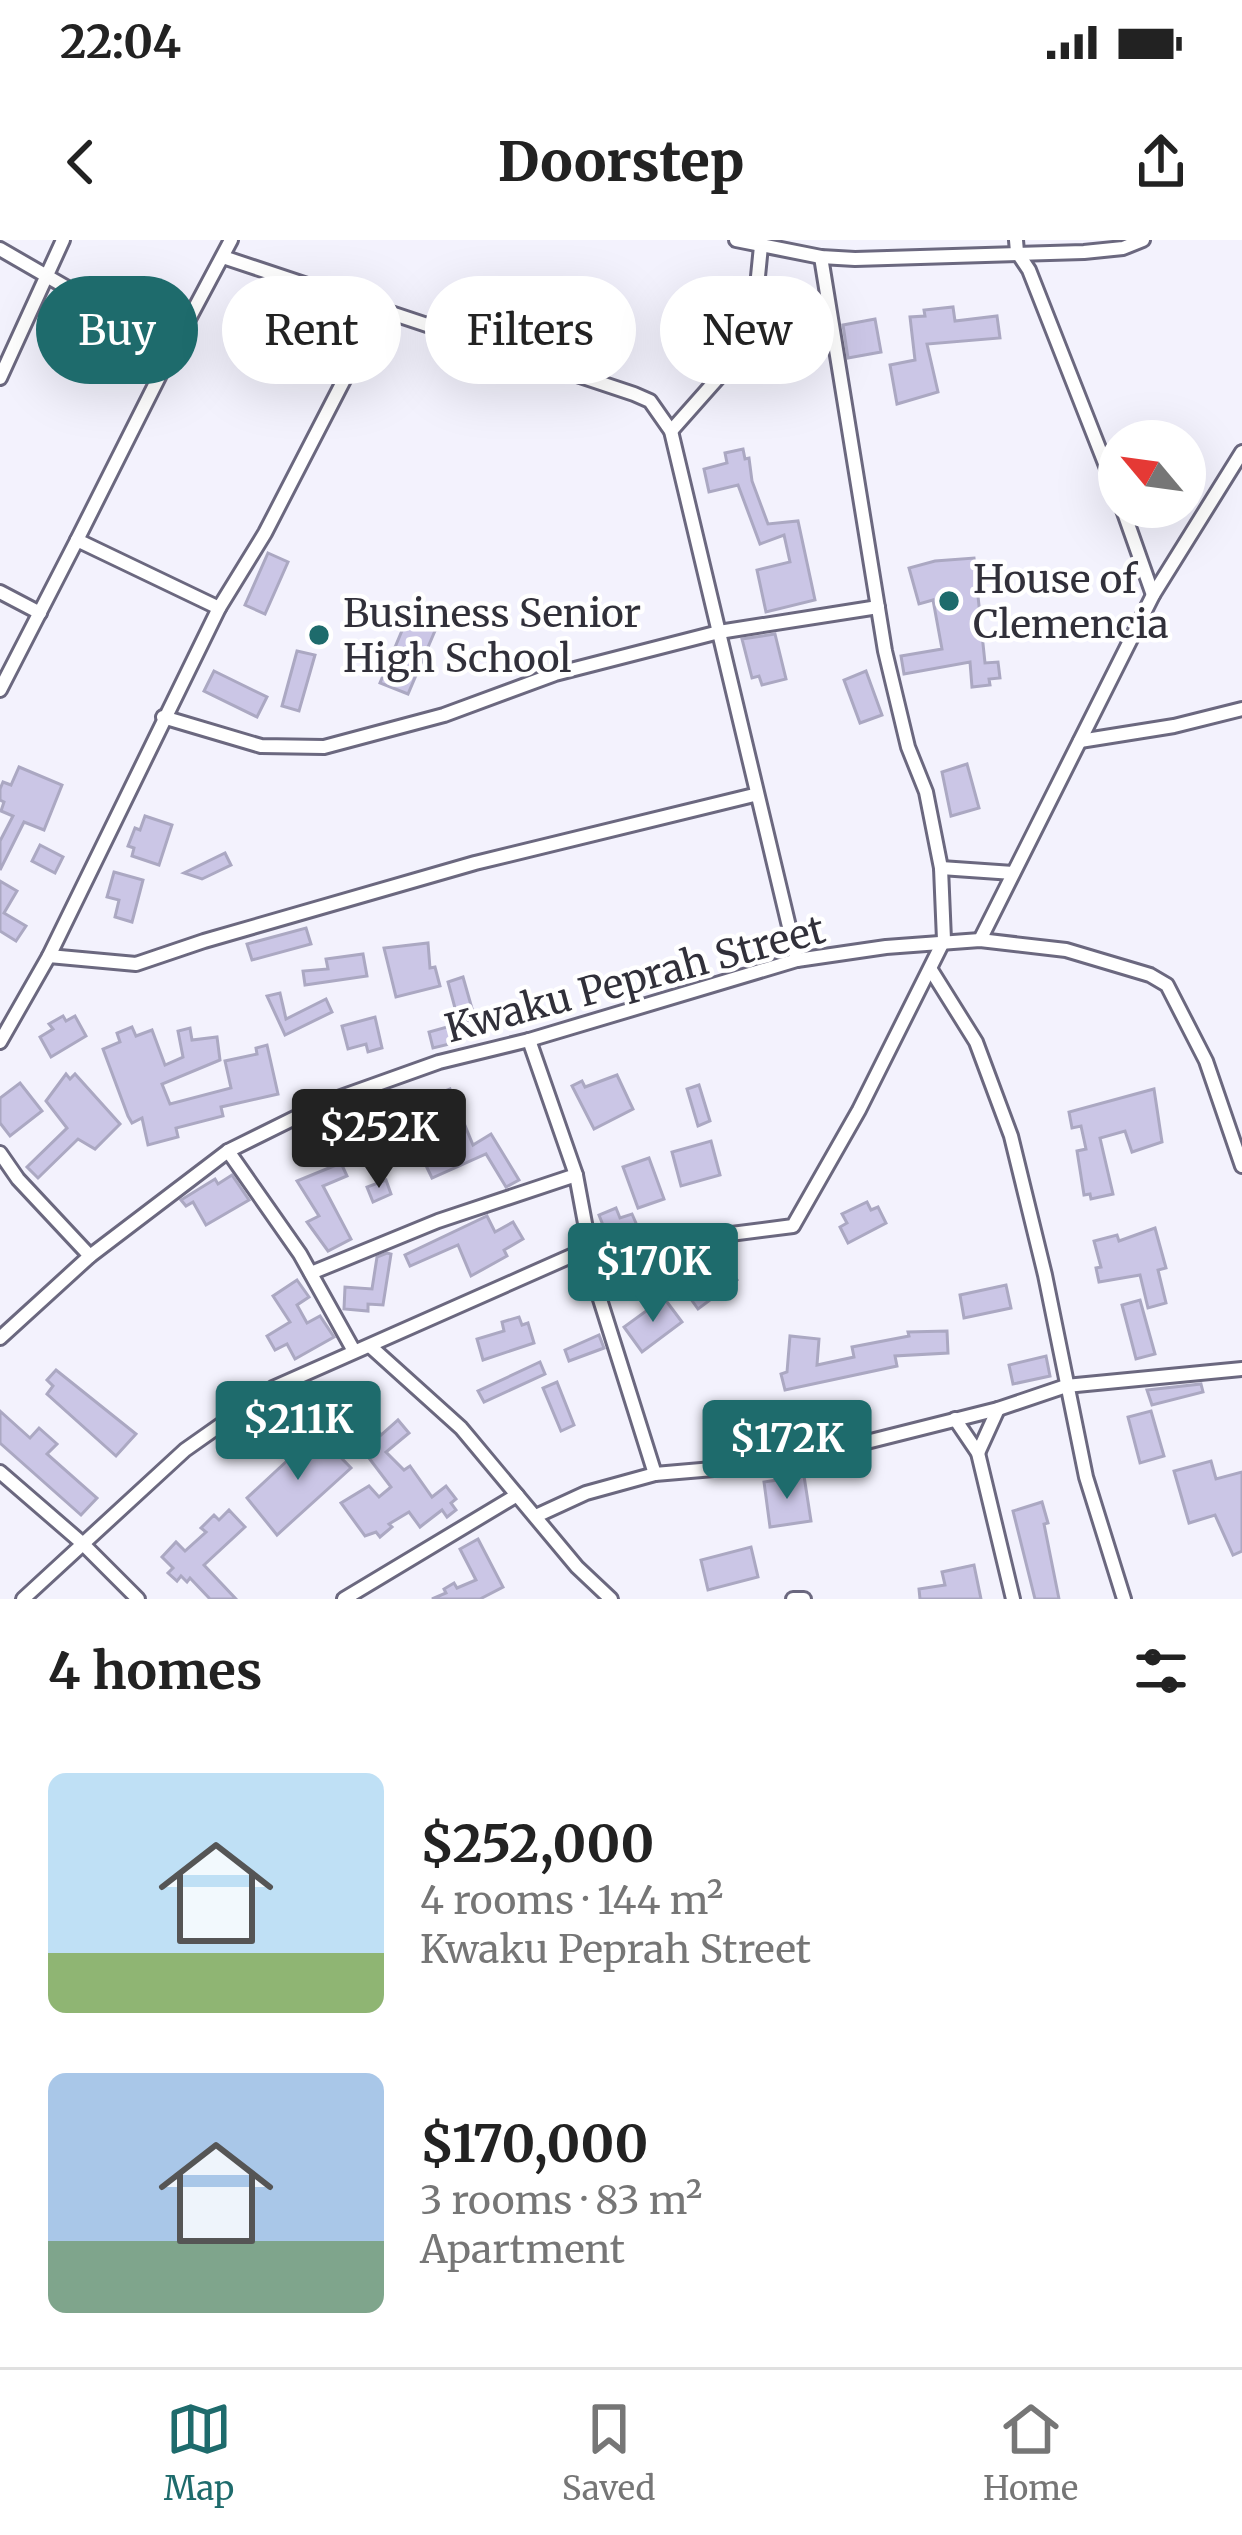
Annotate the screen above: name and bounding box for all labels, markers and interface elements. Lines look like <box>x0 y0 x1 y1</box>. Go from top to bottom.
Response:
text: 22:04 <box>60 14 181 70</box>
text: Doorstep <box>498 128 744 196</box>
icon: back <box>48 129 114 195</box>
icon: share <box>1128 129 1194 195</box>
chip: Buy <box>36 276 198 384</box>
chip: Rent <box>222 276 401 384</box>
chip: Filters <box>425 276 636 384</box>
chip: New <box>660 276 834 384</box>
north arrow <box>1098 420 1206 528</box>
map controls <box>1098 420 1206 528</box>
place label: House of Clemencia <box>973 555 1169 649</box>
marker: House of Clemencia <box>936 588 962 614</box>
place label: Business Senior High School <box>343 589 641 683</box>
marker: Business Senior High School <box>306 622 332 648</box>
street label: Kwaku Peprah Street <box>440 905 830 1053</box>
pin: $252K <box>295 1089 463 1191</box>
text: $252K <box>319 1103 439 1152</box>
pin: $170K <box>569 1223 737 1325</box>
text: $170K <box>595 1237 711 1286</box>
pin: $211K <box>214 1381 382 1483</box>
text: $211K <box>243 1395 353 1444</box>
pin: $172K <box>703 1400 871 1502</box>
text: $172K <box>730 1414 844 1463</box>
icon: filters <box>1128 1638 1194 1704</box>
text: 4 homes <box>48 1639 262 1703</box>
text: $252,000 <box>420 1812 654 1876</box>
icon: home <box>144 1821 288 1965</box>
text: 4 rooms · 144 m² <box>420 1876 723 1925</box>
text: Kwaku Peprah Street <box>420 1925 811 1974</box>
text: $170,000 <box>420 2112 648 2176</box>
icon: home <box>144 2121 288 2265</box>
text: 3 rooms · 83 m² <box>420 2176 702 2225</box>
text: Apartment <box>420 2225 625 2274</box>
tab: Map <box>164 2396 234 2509</box>
tab: Saved <box>562 2396 655 2509</box>
tab: Home <box>983 2396 1078 2509</box>

